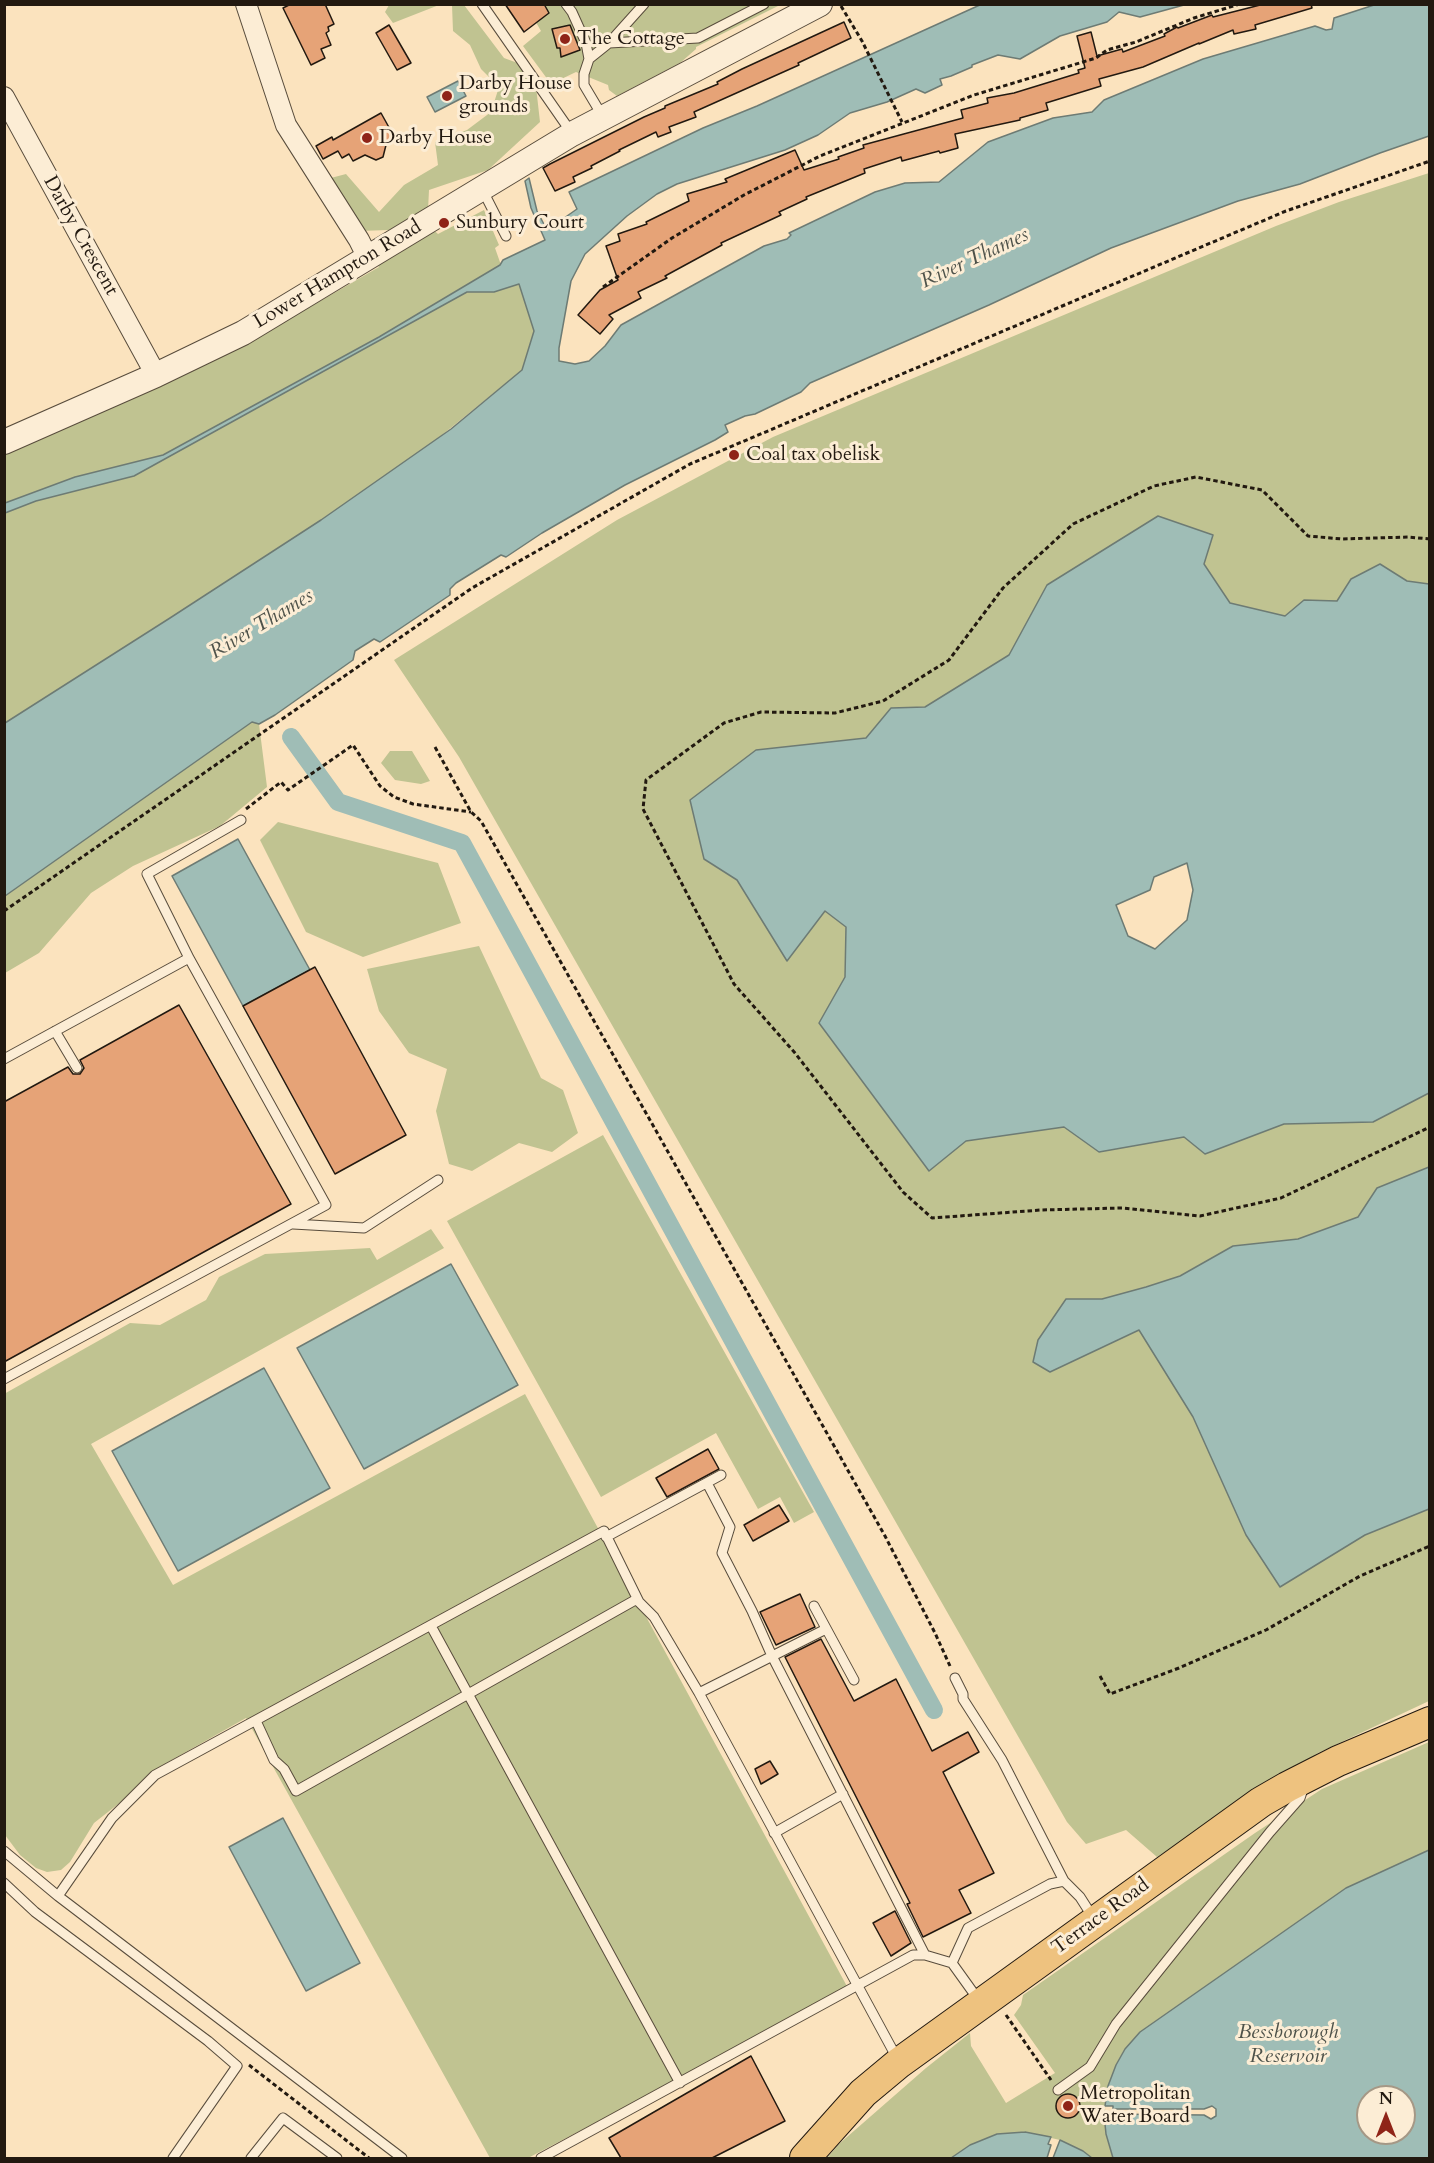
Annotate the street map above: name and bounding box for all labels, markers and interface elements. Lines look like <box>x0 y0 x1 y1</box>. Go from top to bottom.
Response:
place label: The Cottage <box>577 27 685 51</box>
marker: The Cottage <box>558 32 572 46</box>
place label: Darby House grounds <box>459 72 572 119</box>
marker: Darby House grounds <box>440 89 454 103</box>
place label: Darby House <box>379 126 492 150</box>
marker: Darby House <box>360 131 374 145</box>
street label: Darby Crescent <box>37 172 123 300</box>
place label: Sunbury Court <box>456 211 584 235</box>
street label: Lower Hampton Road <box>250 215 426 335</box>
marker: Sunbury Court <box>437 216 451 230</box>
water label: River Thames <box>917 223 1033 295</box>
place label: Coal tax obelisk <box>746 443 880 467</box>
marker: Coal tax obelisk <box>727 448 741 462</box>
water label: River Thames <box>206 584 318 666</box>
street label: Terrace Road <box>1048 1874 1154 1960</box>
water label: Bessborough Reservoir <box>1238 2020 1338 2070</box>
place label: Metropolitan Water Board <box>1080 2082 1191 2129</box>
north arrow <box>1356 2085 1416 2145</box>
text: N <box>1379 2088 1393 2110</box>
marker: Metropolitan Water Board <box>1061 2099 1075 2113</box>

